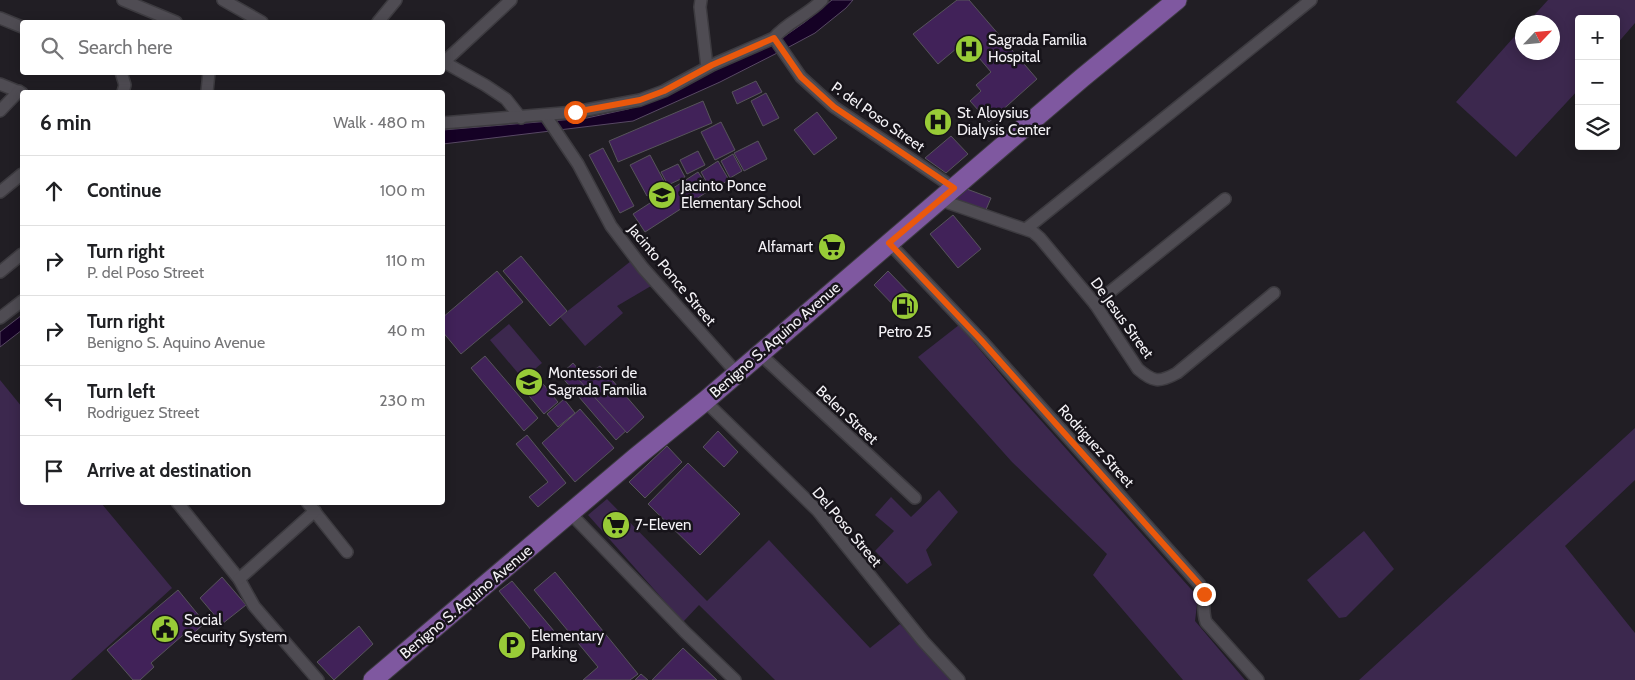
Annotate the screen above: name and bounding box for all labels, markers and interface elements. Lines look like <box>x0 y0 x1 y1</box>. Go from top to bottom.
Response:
north arrow <box>1515 15 1560 60</box>
map controls <box>1575 15 1620 150</box>
button: + <box>1575 15 1620 60</box>
search box <box>20 20 445 75</box>
place label: Sagrada Familia Hospital <box>988 31 1087 66</box>
icon: search <box>38 34 66 62</box>
hospital icon: Sagrada Familia Hospital <box>954 34 984 64</box>
text: Search here <box>78 36 172 59</box>
button: − <box>1575 60 1620 105</box>
street label: P. del Poso Street <box>828 78 928 156</box>
route start <box>564 101 587 124</box>
place label: St. Aloysius Dialysis Center <box>957 104 1051 139</box>
button: layers <box>1575 105 1620 150</box>
hospital icon: St. Aloysius Dialysis Center <box>923 107 953 137</box>
text: 6 min <box>40 110 91 135</box>
text: Walk · 480 m <box>333 113 425 132</box>
icon: ahead <box>40 177 68 205</box>
place label: Jacinto Ponce Elementary School <box>680 177 802 212</box>
text: Continue <box>87 179 161 202</box>
school or university icon: Jacinto Ponce Elementary School <box>647 180 677 210</box>
text: 100 m <box>380 181 425 200</box>
street label: Jacinto Ponce Street <box>624 220 720 329</box>
supermarket icon: Alfamart <box>817 232 847 262</box>
place label: Alfamart <box>758 238 813 256</box>
text: Turn right <box>87 240 165 263</box>
icon: right <box>40 247 68 275</box>
text: 110 m <box>386 251 425 270</box>
text: P. del Poso Street <box>87 263 204 282</box>
street label: De Jesus Street <box>1087 274 1157 362</box>
street label: Benigno S. Aquino Avenue <box>706 278 844 402</box>
fuel station icon: Petro 25 <box>890 291 920 321</box>
text: Turn right <box>87 310 165 333</box>
icon: right <box>40 317 68 345</box>
text: 40 m <box>387 321 425 340</box>
place label: Petro 25 <box>878 323 932 341</box>
text: Benigno S. Aquino Avenue <box>87 333 265 352</box>
place label: Montessori de Sagrada Familia <box>548 364 647 399</box>
school or university icon: Montessori de Sagrada Familia <box>514 367 544 397</box>
text: Turn left <box>87 380 155 403</box>
street label: Belen Street <box>812 382 882 448</box>
icon: left <box>40 387 68 415</box>
text: 230 m <box>379 391 425 410</box>
street label: Rodriguez Street <box>1054 401 1138 491</box>
text: Rodriguez Street <box>87 403 199 422</box>
icon: arrive <box>40 457 68 485</box>
text: Arrive at destination <box>87 459 251 482</box>
street label: Del Poso Street <box>808 484 886 570</box>
supermarket icon: 7-Eleven <box>601 510 631 540</box>
place label: 7-Eleven <box>635 516 691 534</box>
street label: Benigno S. Aquino Avenue <box>396 541 536 663</box>
route end <box>1193 583 1216 606</box>
place label: Social Security System <box>184 611 287 646</box>
public building icon: Social Security System <box>150 614 180 644</box>
place label: Elementary Parking <box>531 627 605 662</box>
parking icon: Elementary Parking <box>497 630 527 660</box>

